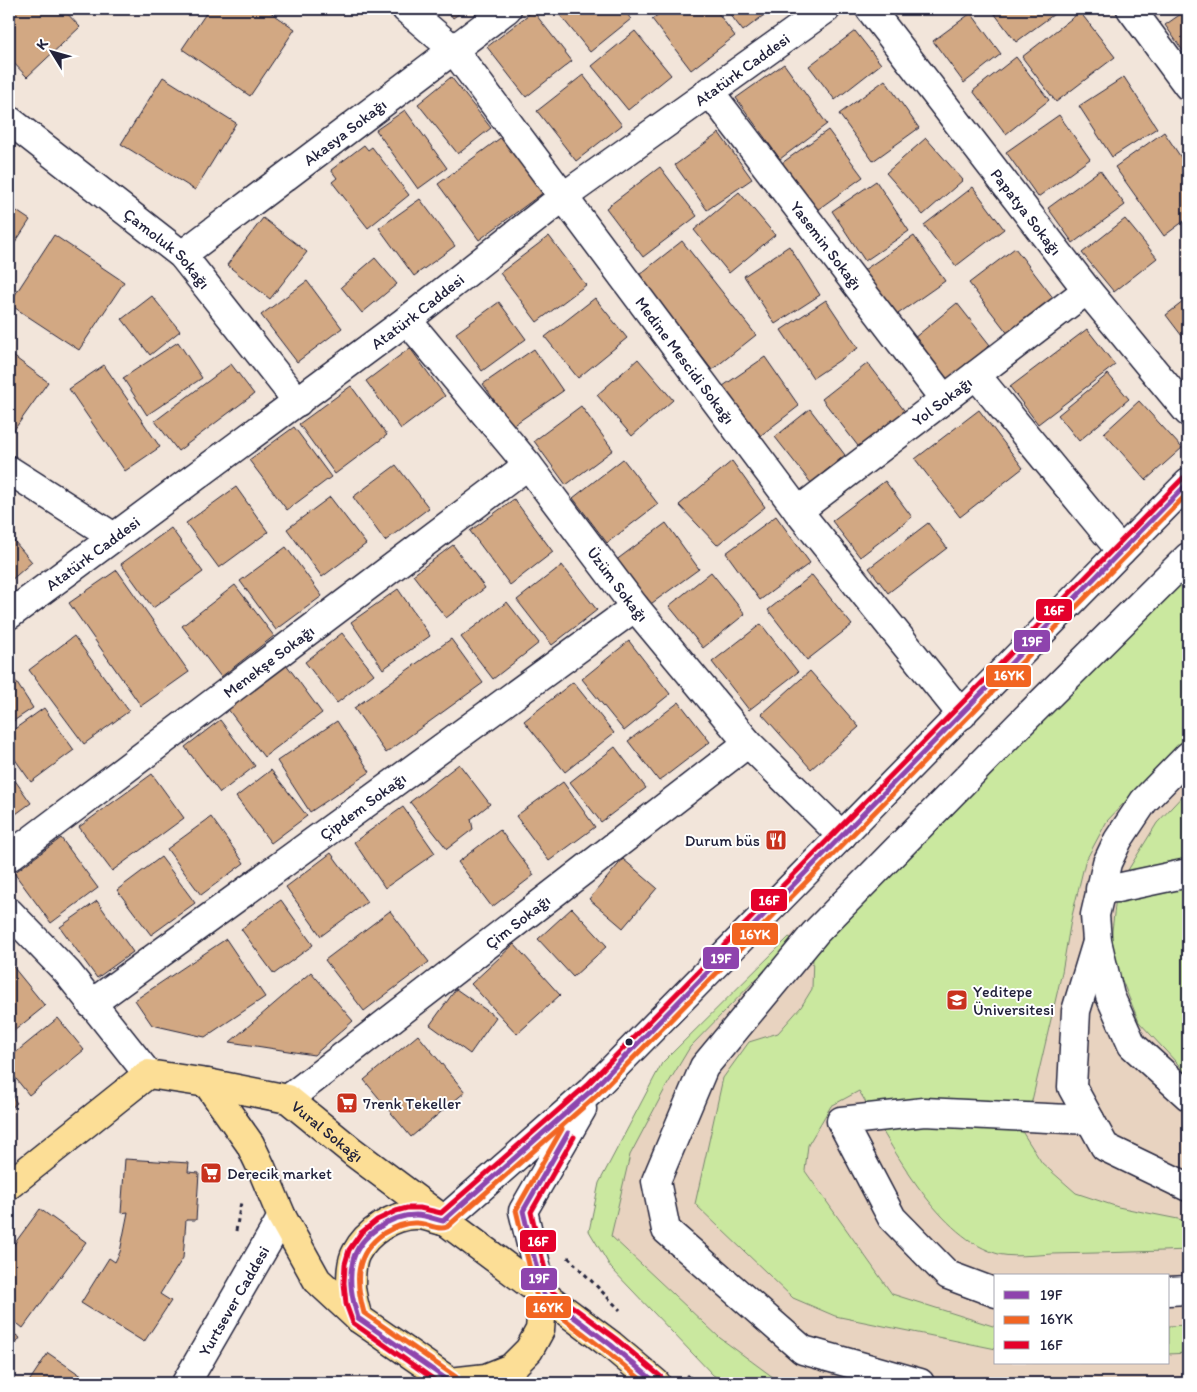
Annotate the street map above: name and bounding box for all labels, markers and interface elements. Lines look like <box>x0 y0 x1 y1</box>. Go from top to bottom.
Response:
north arrow <box>28 28 78 78</box>
street label: Atatürk Caddesi <box>691 29 793 110</box>
text: K <box>33 35 52 53</box>
street label: Akasya Sokağı <box>300 95 390 170</box>
street label: Papatya Sokağı <box>987 165 1066 259</box>
street label: Yasemin Sokağı <box>786 197 866 294</box>
street label: Çamoluk Sokağı <box>120 204 214 293</box>
street label: Atatürk Caddesi <box>367 270 468 353</box>
street label: Medine Mescidi Sokağı <box>631 293 739 428</box>
street label: Yol Sokağı <box>908 373 976 430</box>
street label: Atatürk Caddesi <box>42 512 144 595</box>
street label: Üzüm Sokağı <box>583 543 652 626</box>
line badge: 16F <box>1035 598 1073 622</box>
text: 16F <box>1043 602 1065 619</box>
street label: Menekşe Sokağı <box>219 621 318 702</box>
line badge: 19F <box>1013 629 1051 653</box>
text: 19F <box>1022 633 1043 650</box>
line badge: 16YK <box>985 664 1032 688</box>
text: 16YK <box>994 667 1025 684</box>
street label: Çipdem Sokağı <box>316 769 410 844</box>
restaurant icon: Durum büs <box>764 828 788 852</box>
place label: Durum büs <box>685 831 760 850</box>
line badge: 16F <box>750 888 788 912</box>
street label: Çim Sokağı <box>481 891 554 953</box>
text: 16F <box>758 892 780 909</box>
line badge: 16YK <box>731 922 779 946</box>
text: 16YK <box>740 926 771 943</box>
line badge: 19F <box>702 946 740 970</box>
text: 19F <box>711 950 732 967</box>
place label: Yeditepe Üniversitesi <box>973 982 1054 1019</box>
school or university icon: Yeditepe Üniversitesi <box>945 988 969 1012</box>
unlabelled marker <box>624 1037 634 1047</box>
supermarket icon: 7renk Tekeller <box>335 1091 359 1115</box>
place label: 7renk Tekeller <box>363 1094 462 1113</box>
street label: Vural Sokağı <box>287 1097 367 1166</box>
supermarket icon: Derecik market <box>199 1161 223 1185</box>
place label: Derecik market <box>227 1164 332 1183</box>
line badge: 16F <box>519 1229 557 1253</box>
text: 16F <box>527 1233 549 1250</box>
street label: Yurtsever Caddesi <box>195 1242 273 1360</box>
line badge: 19F <box>520 1267 558 1291</box>
text: 19F <box>529 1270 550 1287</box>
legend <box>994 1274 1170 1364</box>
text: 19F <box>1040 1286 1063 1304</box>
line badge: 16YK <box>525 1295 572 1319</box>
text: 16YK <box>533 1299 564 1316</box>
text: 16YK <box>1040 1310 1073 1328</box>
text: 16F <box>1040 1336 1063 1354</box>

